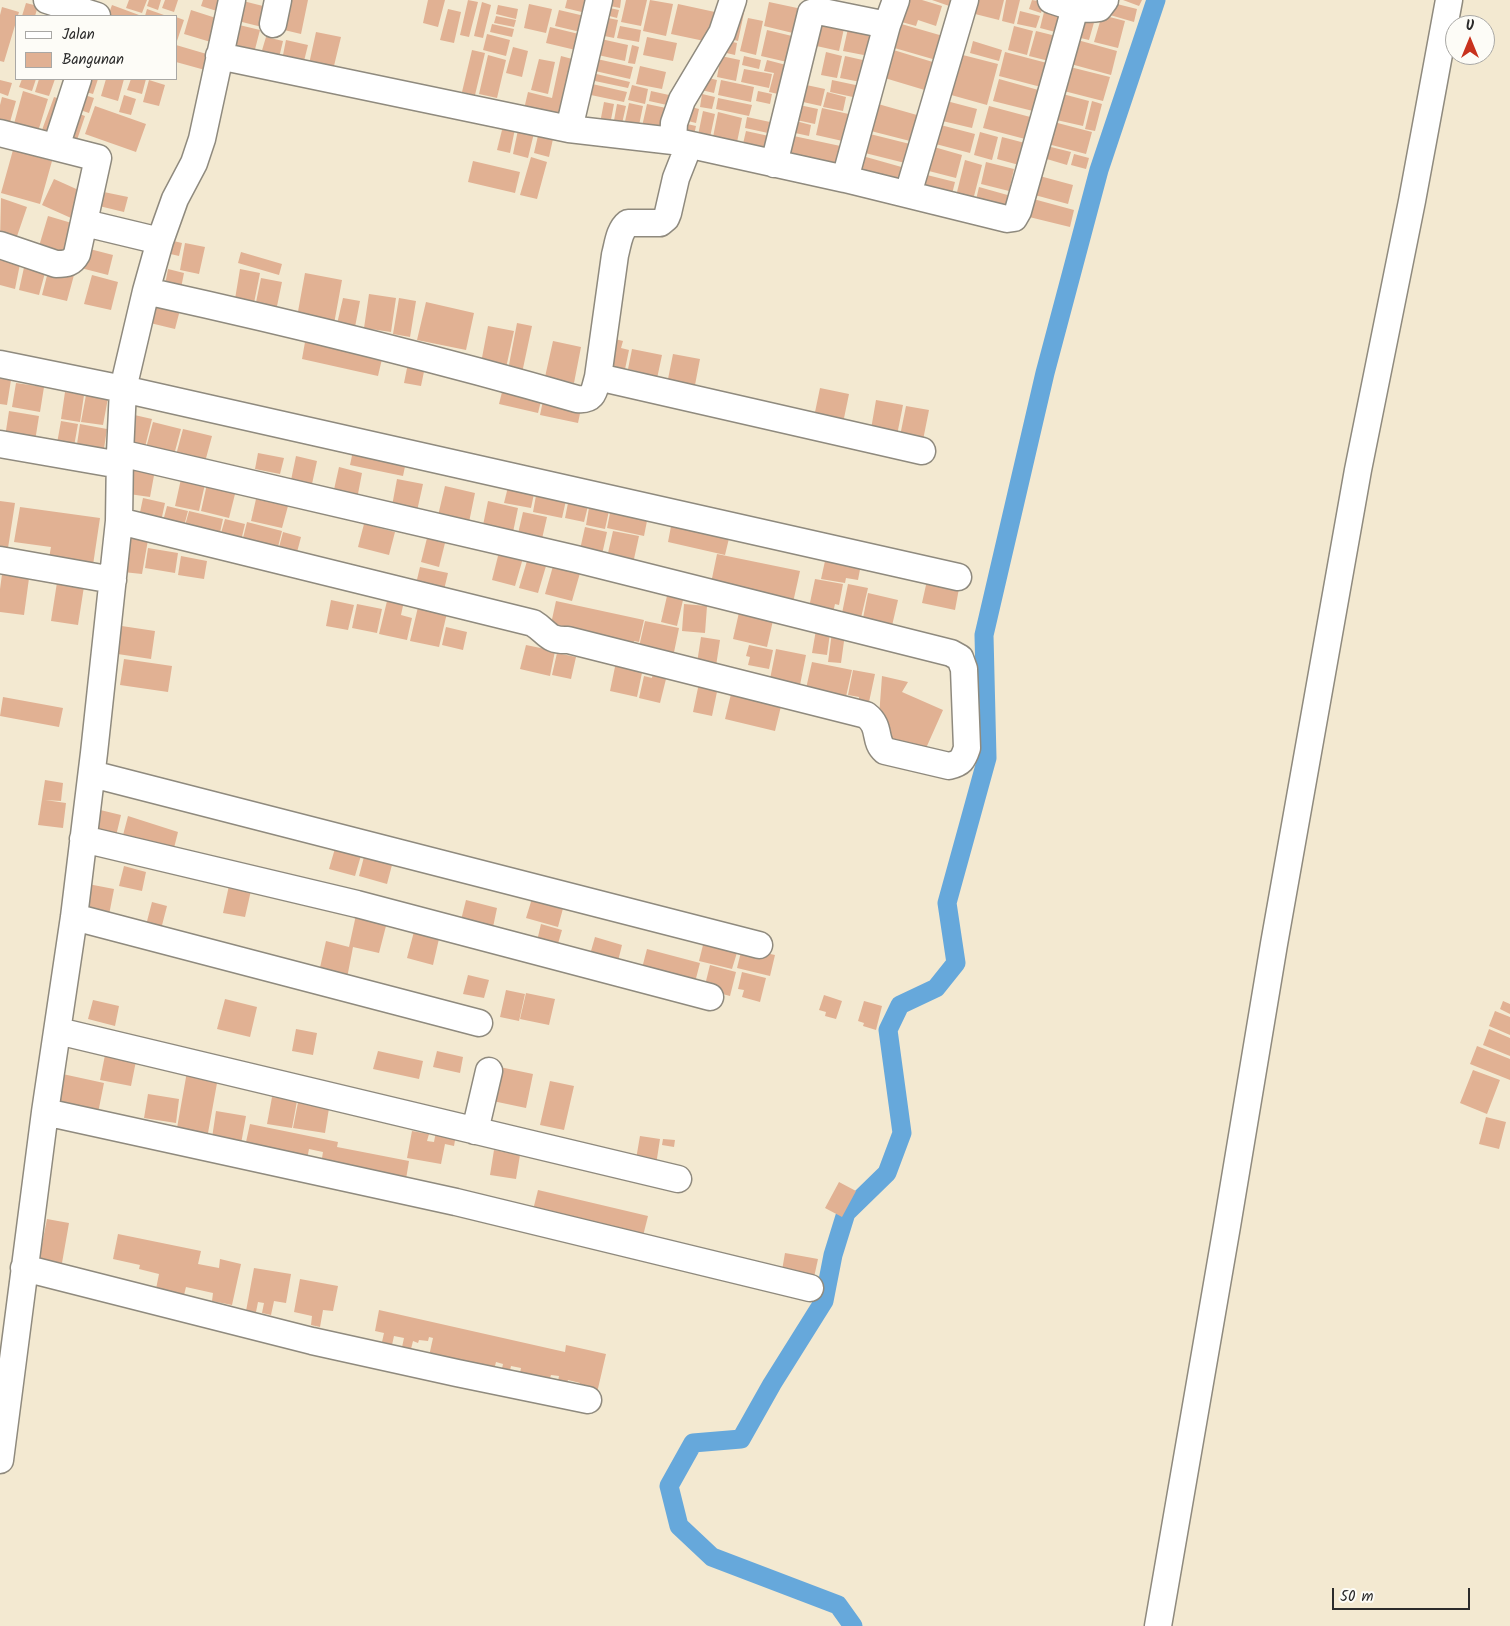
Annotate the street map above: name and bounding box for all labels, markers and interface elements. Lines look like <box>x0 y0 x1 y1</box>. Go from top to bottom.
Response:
legend <box>15 15 178 80</box>
north arrow <box>1445 15 1495 65</box>
text: U <box>1466 15 1474 37</box>
text: Jalan <box>62 23 95 47</box>
text: Bangunan <box>62 48 124 72</box>
scale bar <box>1335 1578 1472 1610</box>
text: 50 m <box>1340 1585 1374 1609</box>

